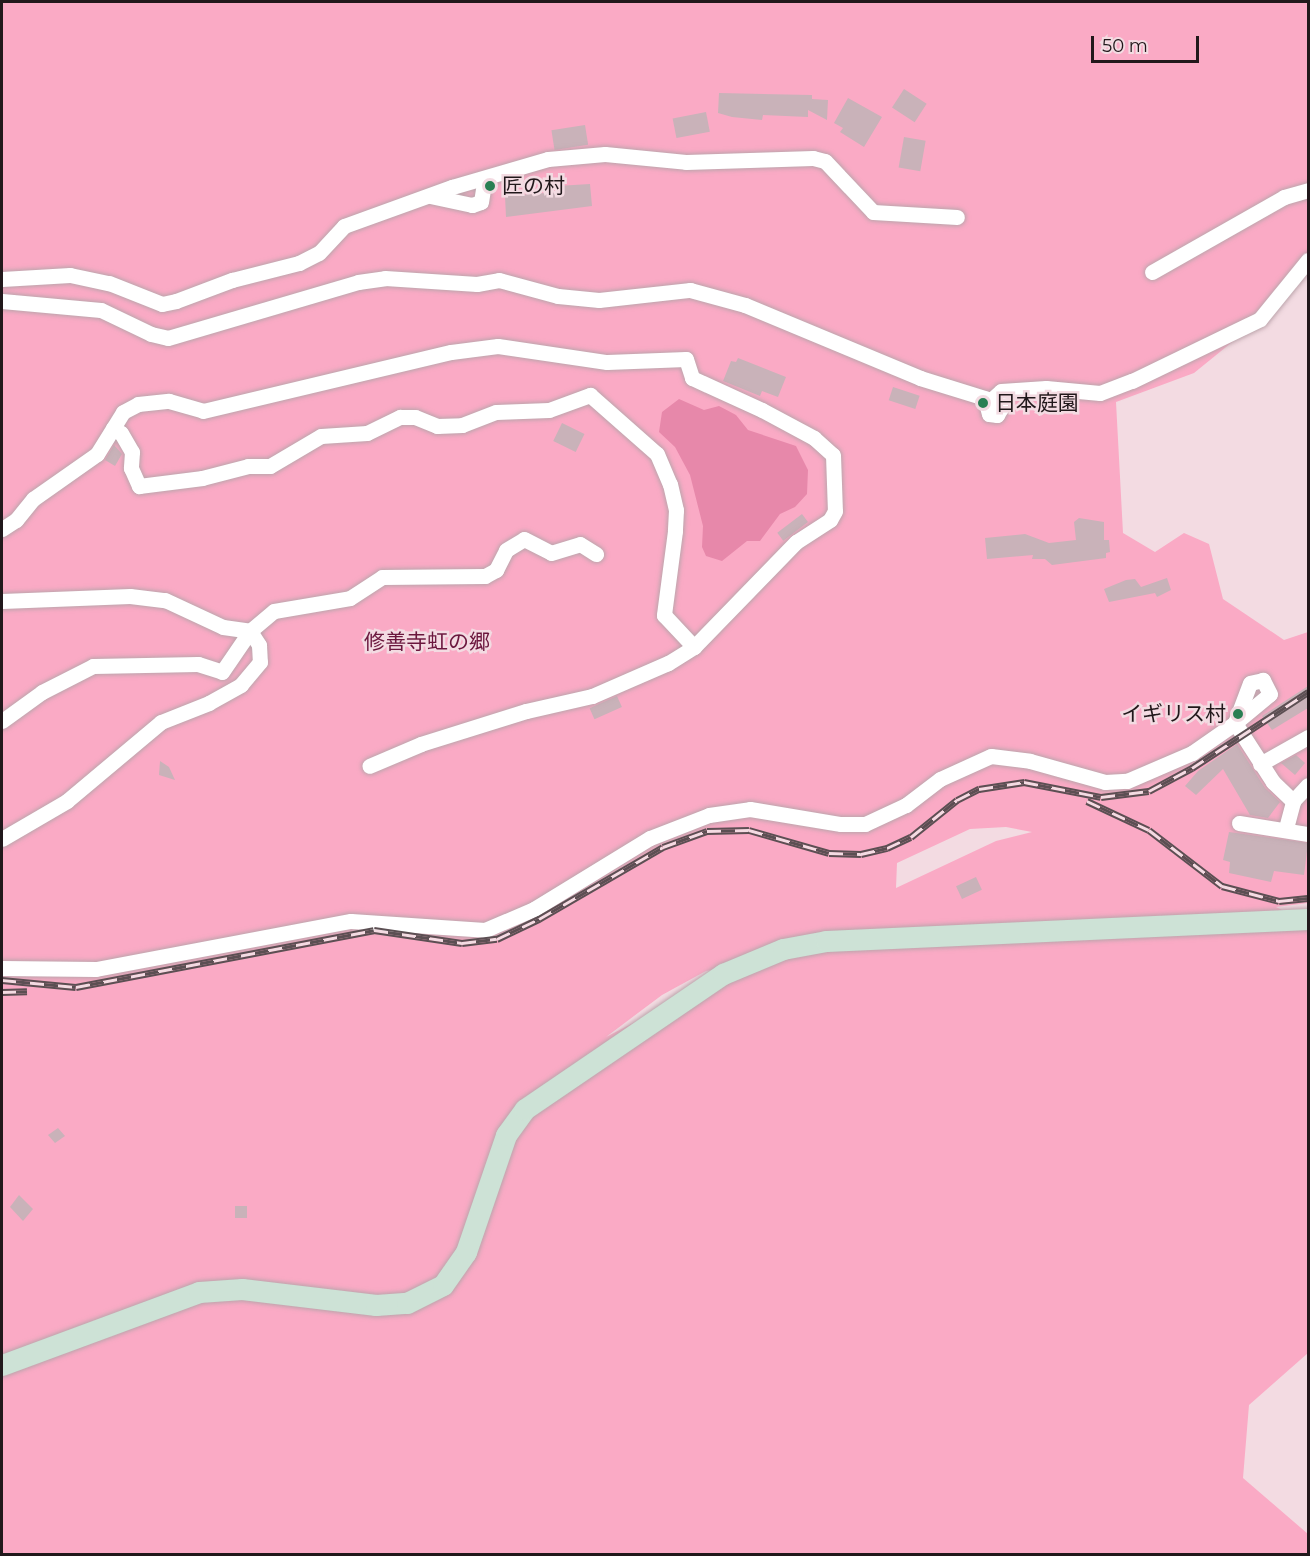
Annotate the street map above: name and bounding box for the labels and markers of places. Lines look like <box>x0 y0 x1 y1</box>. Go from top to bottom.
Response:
place label: 匠の村 <box>502 173 565 199</box>
marker: 匠の村 <box>483 179 497 193</box>
place label: 日本庭園 <box>995 390 1079 416</box>
marker: 日本庭園 <box>976 396 990 410</box>
place label: イギリス村 <box>1121 701 1226 727</box>
marker: イギリス村 <box>1231 707 1245 721</box>

